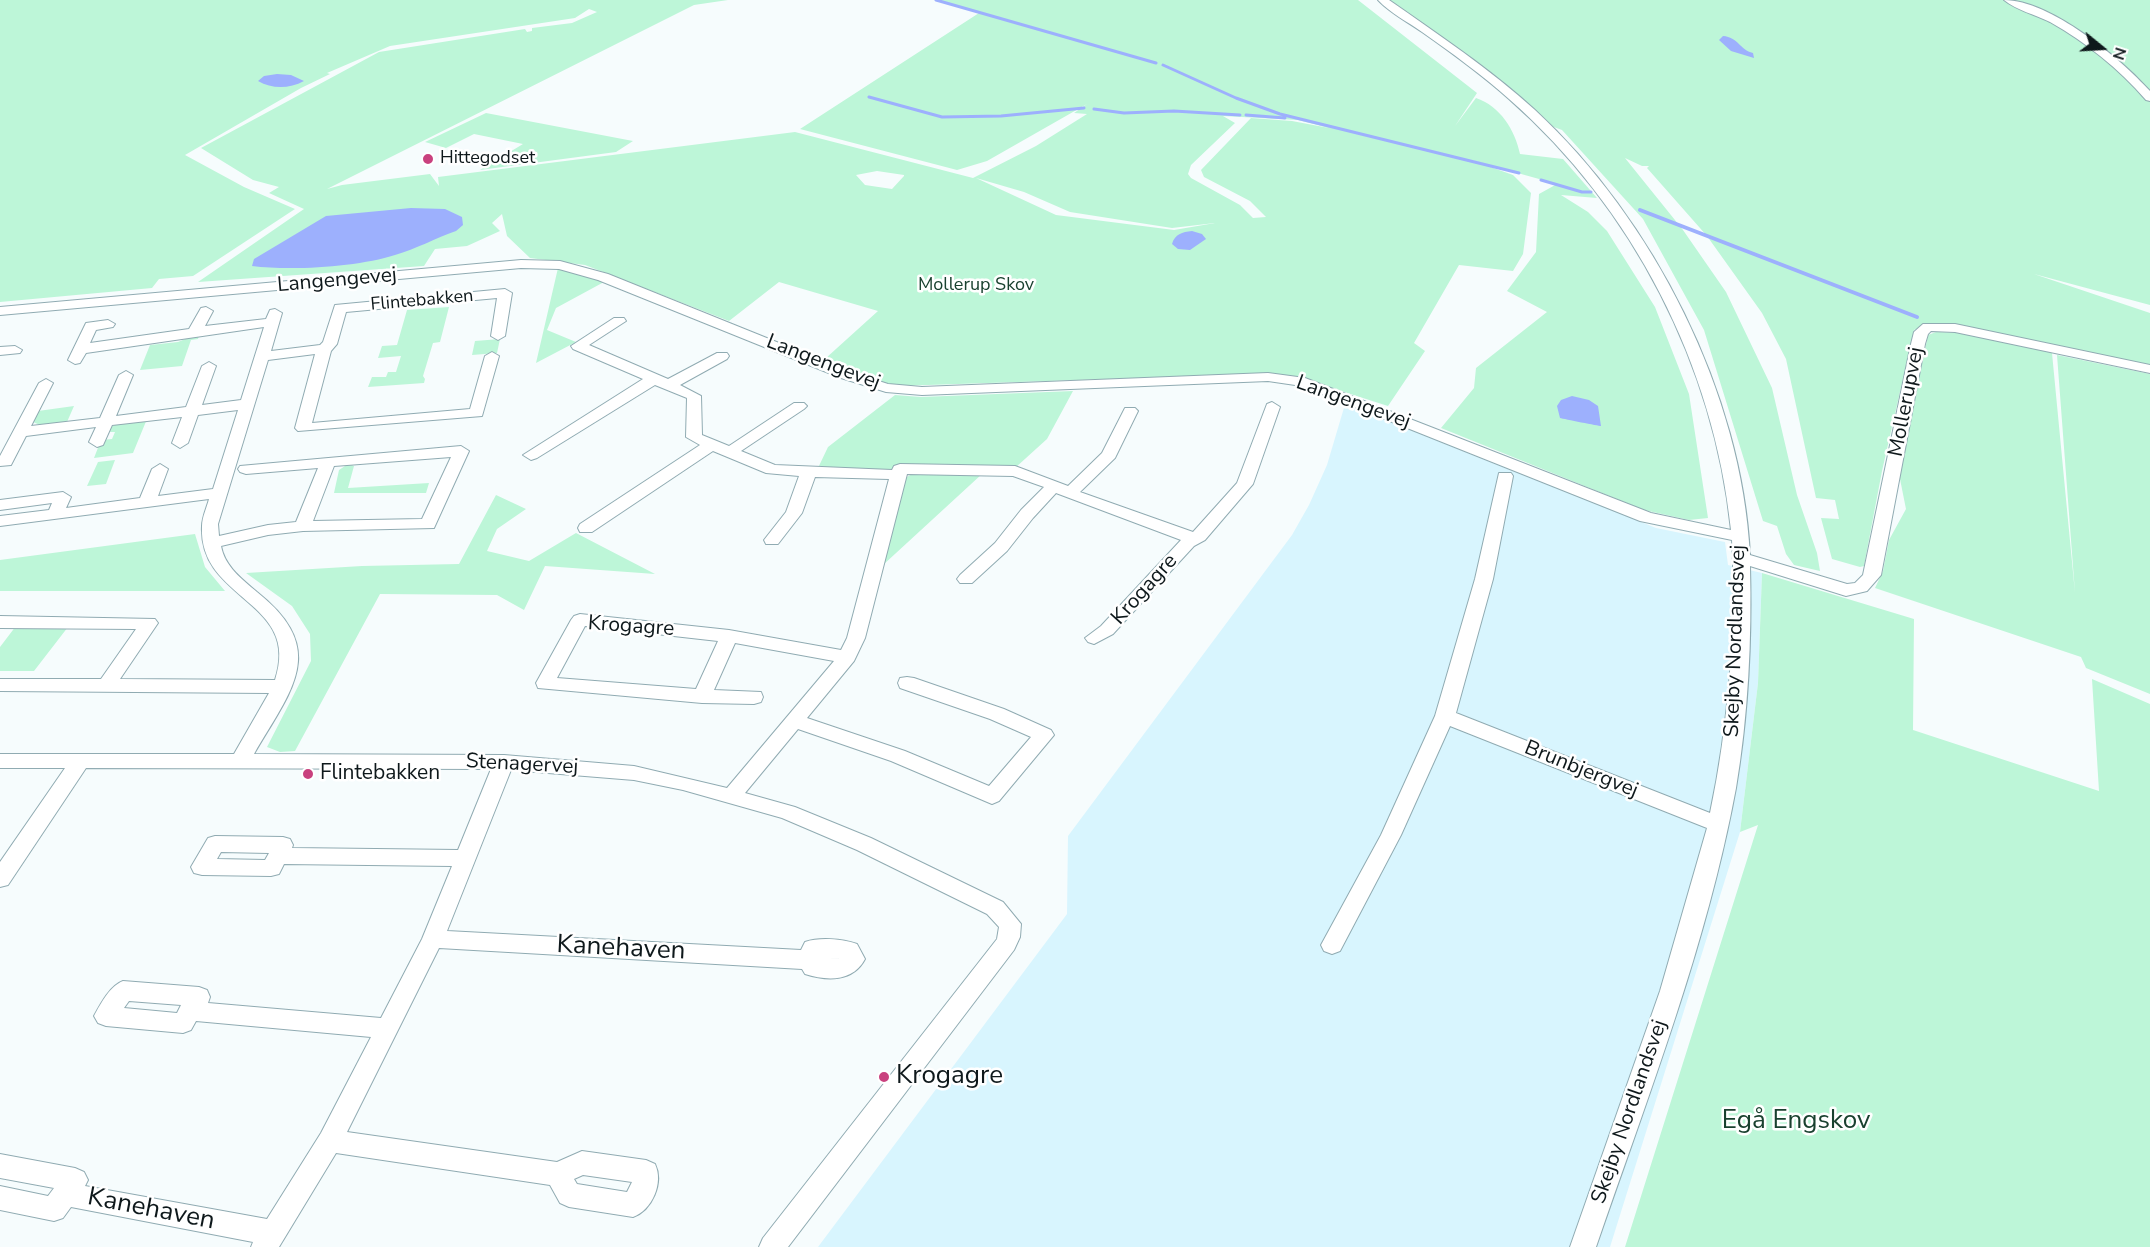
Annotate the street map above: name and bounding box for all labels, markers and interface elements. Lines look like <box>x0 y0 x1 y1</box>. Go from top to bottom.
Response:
north arrow <box>2072 18 2132 78</box>
text: N <box>2107 44 2131 63</box>
place label: Hittegodset <box>440 148 535 170</box>
marker: Hittegodset <box>421 152 435 166</box>
street label: Langengevej <box>276 263 398 299</box>
park label: Mollerup Skov <box>918 275 1034 297</box>
street label: Flintebakken <box>370 286 474 316</box>
street label: Langengevej <box>762 330 884 396</box>
street label: Mollerupvej <box>1884 345 1930 459</box>
street label: Langengevej <box>1292 371 1414 435</box>
street label: Skejby Nordlandsvej <box>1720 544 1752 738</box>
street label: Krogagre <box>1107 549 1183 631</box>
street label: Krogagre <box>587 611 675 643</box>
street label: Brunbjergvej <box>1521 736 1641 804</box>
street label: Stenagervej <box>465 749 579 781</box>
place label: Flintebakken <box>320 761 440 787</box>
marker: Flintebakken <box>301 767 315 781</box>
street label: Kanehaven <box>556 930 686 968</box>
street label: Skejby Nordlandsvej <box>1587 1017 1673 1207</box>
place label: Krogagre <box>896 1061 1003 1093</box>
marker: Krogagre <box>877 1070 891 1084</box>
park label: Egå Engskov <box>1722 1106 1870 1138</box>
street label: Kanehaven <box>85 1182 217 1238</box>

